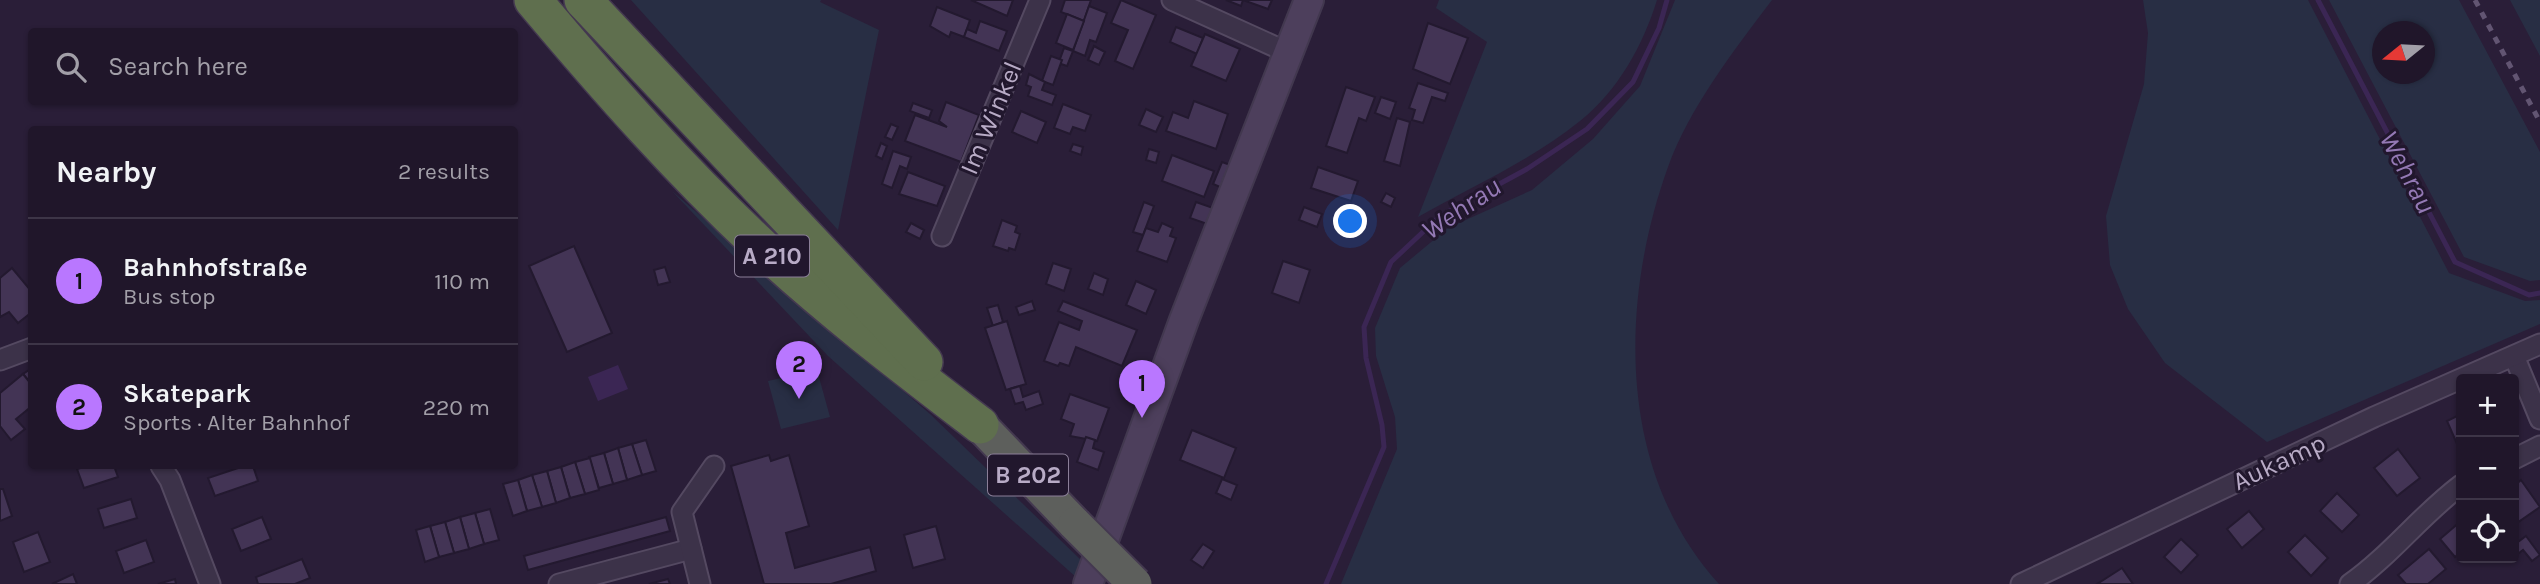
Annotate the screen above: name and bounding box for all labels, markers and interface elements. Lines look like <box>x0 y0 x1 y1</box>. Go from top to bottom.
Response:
north arrow <box>2372 21 2435 84</box>
search box <box>28 28 518 105</box>
icon: search <box>52 48 90 86</box>
text: Search here <box>108 51 248 82</box>
street label: Im Winkel <box>953 57 1029 179</box>
water label: Wehrau <box>2373 125 2443 219</box>
text: Nearby <box>56 154 156 190</box>
text: 2 results <box>398 158 490 185</box>
water label: Wehrau <box>1415 169 1507 247</box>
your location <box>1333 204 1367 238</box>
road number: A 210 <box>735 235 809 276</box>
text: Bahnhofstraße <box>123 252 308 283</box>
text: 1 <box>75 268 83 295</box>
text: 110 m <box>434 268 490 295</box>
text: Bus stop <box>123 283 216 310</box>
pin: 2 <box>776 341 822 399</box>
pin: 1 <box>1119 360 1165 418</box>
map controls <box>2456 374 2519 563</box>
button: + <box>2456 374 2519 437</box>
text: Skatepark <box>123 378 251 409</box>
text: 2 <box>72 394 86 421</box>
text: 220 m <box>423 394 490 421</box>
text: Sports · Alter Bahnhof <box>123 409 350 436</box>
street label: Aukamp <box>2228 427 2330 497</box>
button: − <box>2456 437 2519 500</box>
road number: B 202 <box>988 454 1068 496</box>
button: locate <box>2456 500 2519 563</box>

